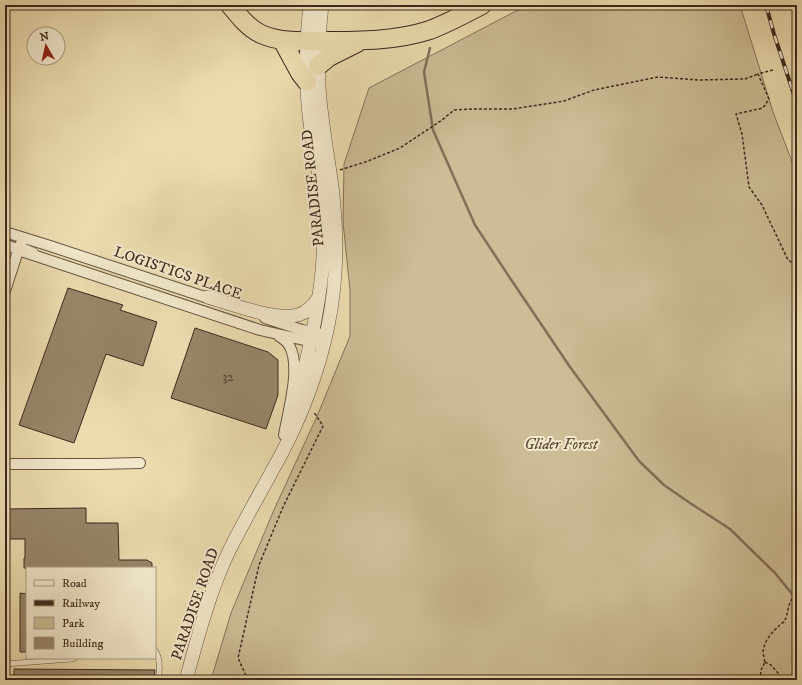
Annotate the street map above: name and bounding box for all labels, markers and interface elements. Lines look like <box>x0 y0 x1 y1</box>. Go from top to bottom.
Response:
north arrow <box>26 26 66 66</box>
text: N <box>39 29 50 45</box>
street label: PARADISE ROAD <box>297 129 329 247</box>
street label: LOGISTICS PLACE <box>111 242 245 304</box>
house number: 32 <box>222 369 234 385</box>
park label: Glider Forest <box>524 435 599 454</box>
street label: PARADISE ROAD <box>167 545 223 663</box>
legend <box>26 567 156 659</box>
text: Road <box>62 576 87 591</box>
text: Railway <box>62 596 100 611</box>
text: Park <box>62 616 84 631</box>
text: Building <box>62 636 103 651</box>

